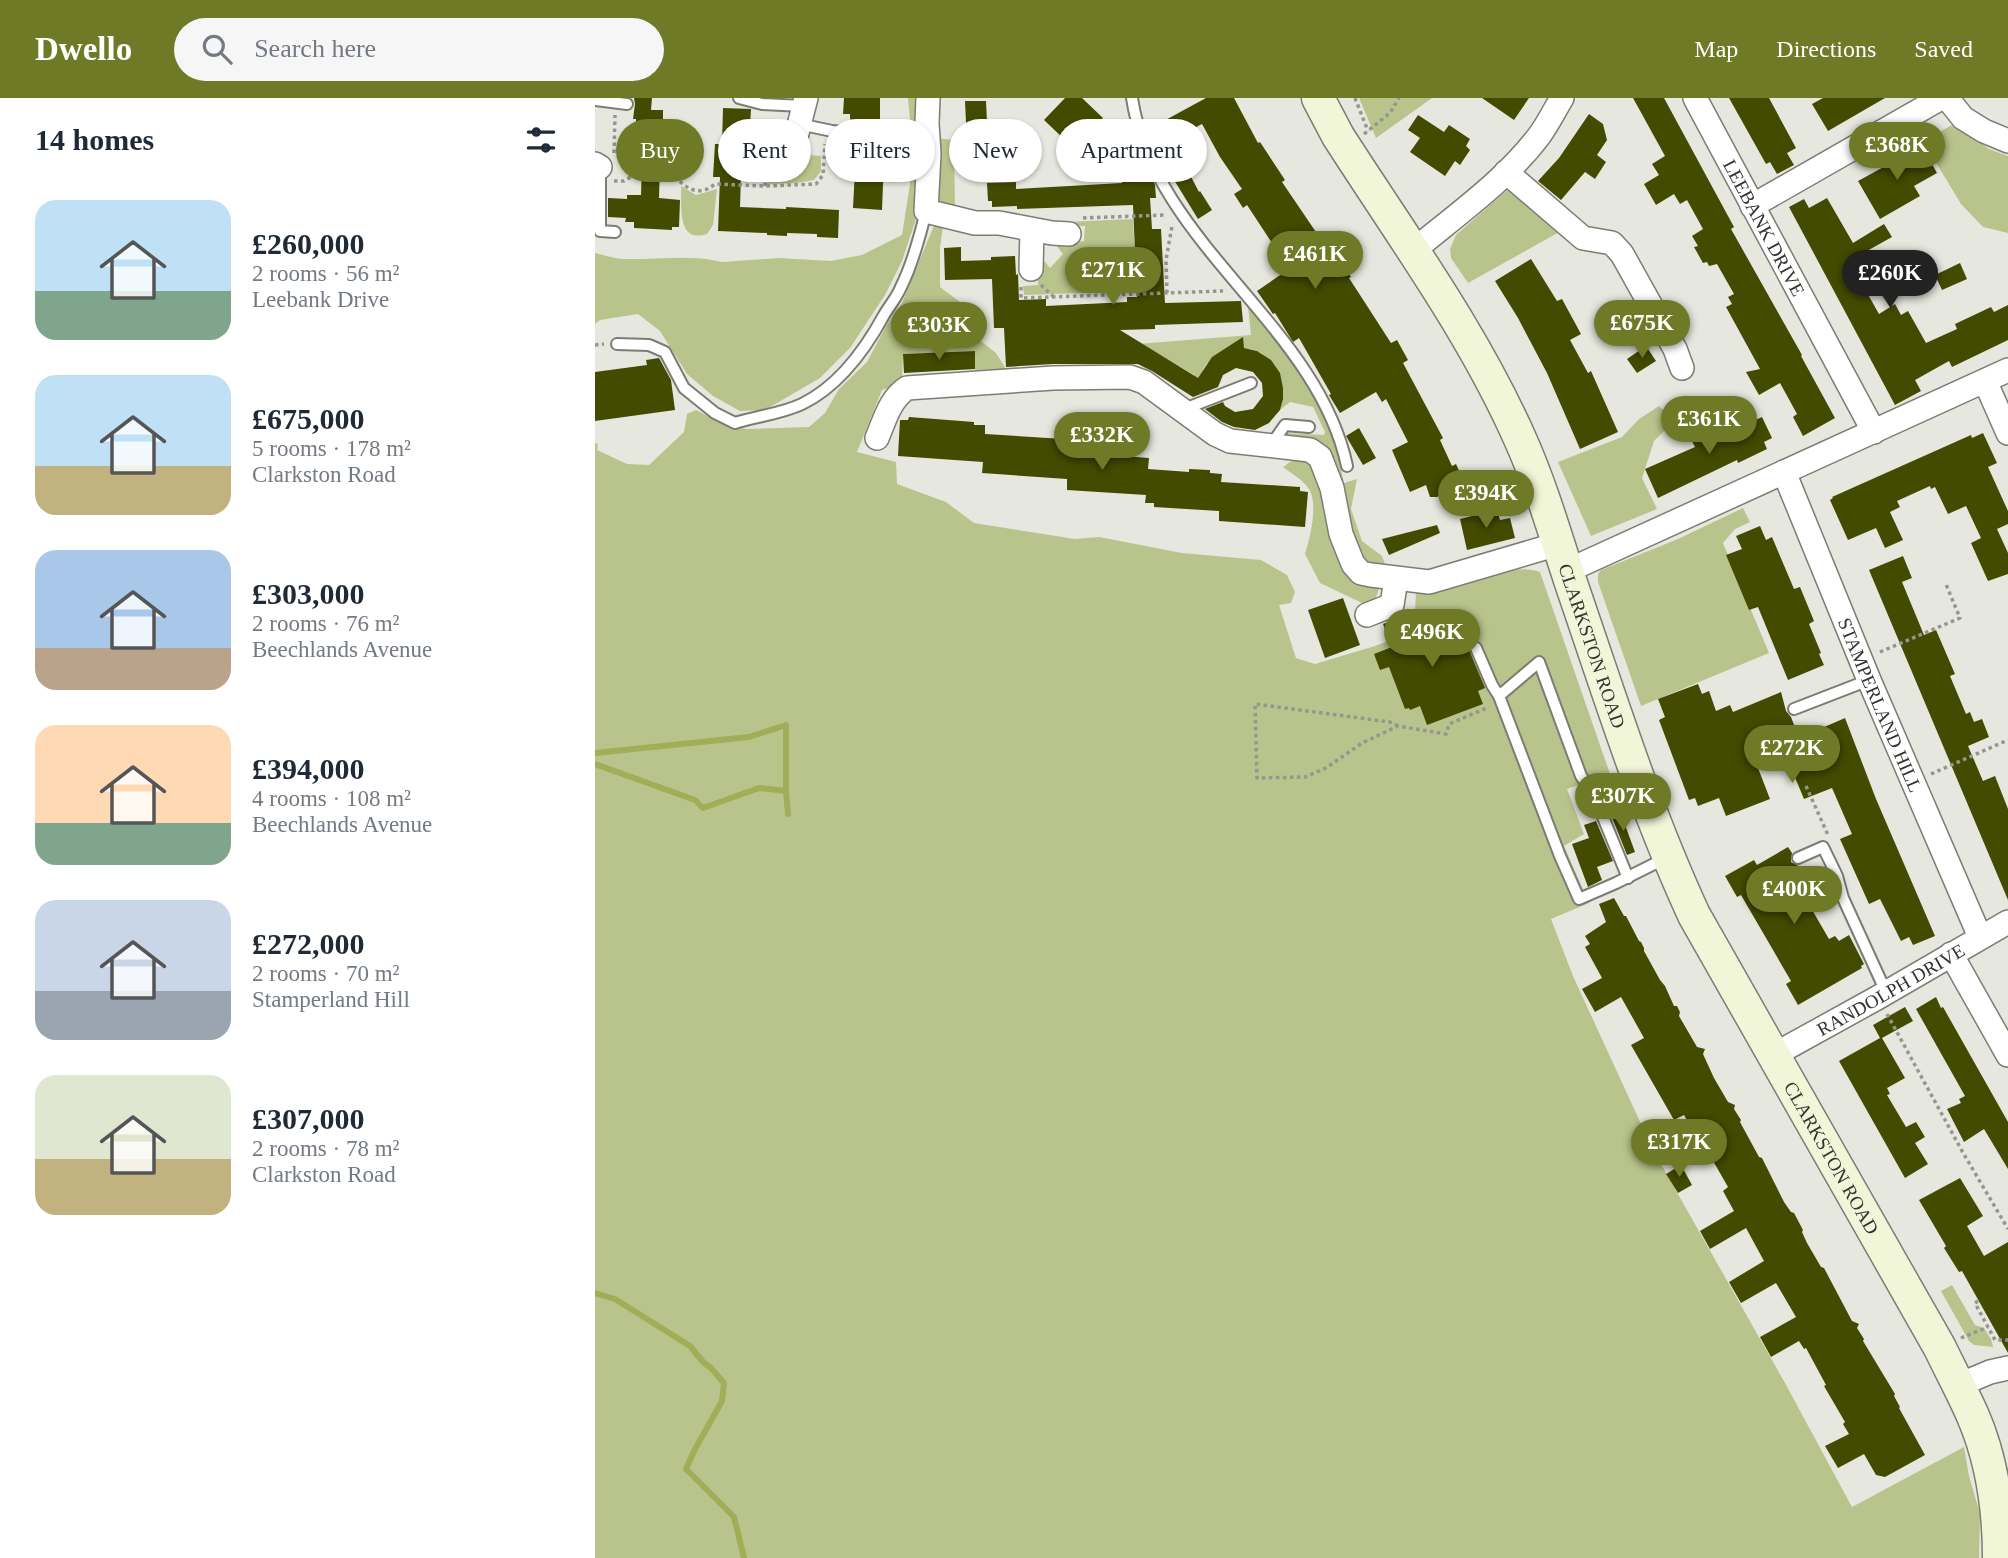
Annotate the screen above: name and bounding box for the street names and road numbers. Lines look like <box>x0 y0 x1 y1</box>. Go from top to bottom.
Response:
street label: LEEBANK DRIVE <box>1719 156 1809 300</box>
street label: CLARKSTON ROAD <box>1554 561 1630 731</box>
street label: STAMPERLAND HILL <box>1834 615 1926 795</box>
street label: RANDOLPH DRIVE <box>1813 940 1968 1040</box>
street label: CLARKSTON ROAD <box>1780 1078 1883 1238</box>

